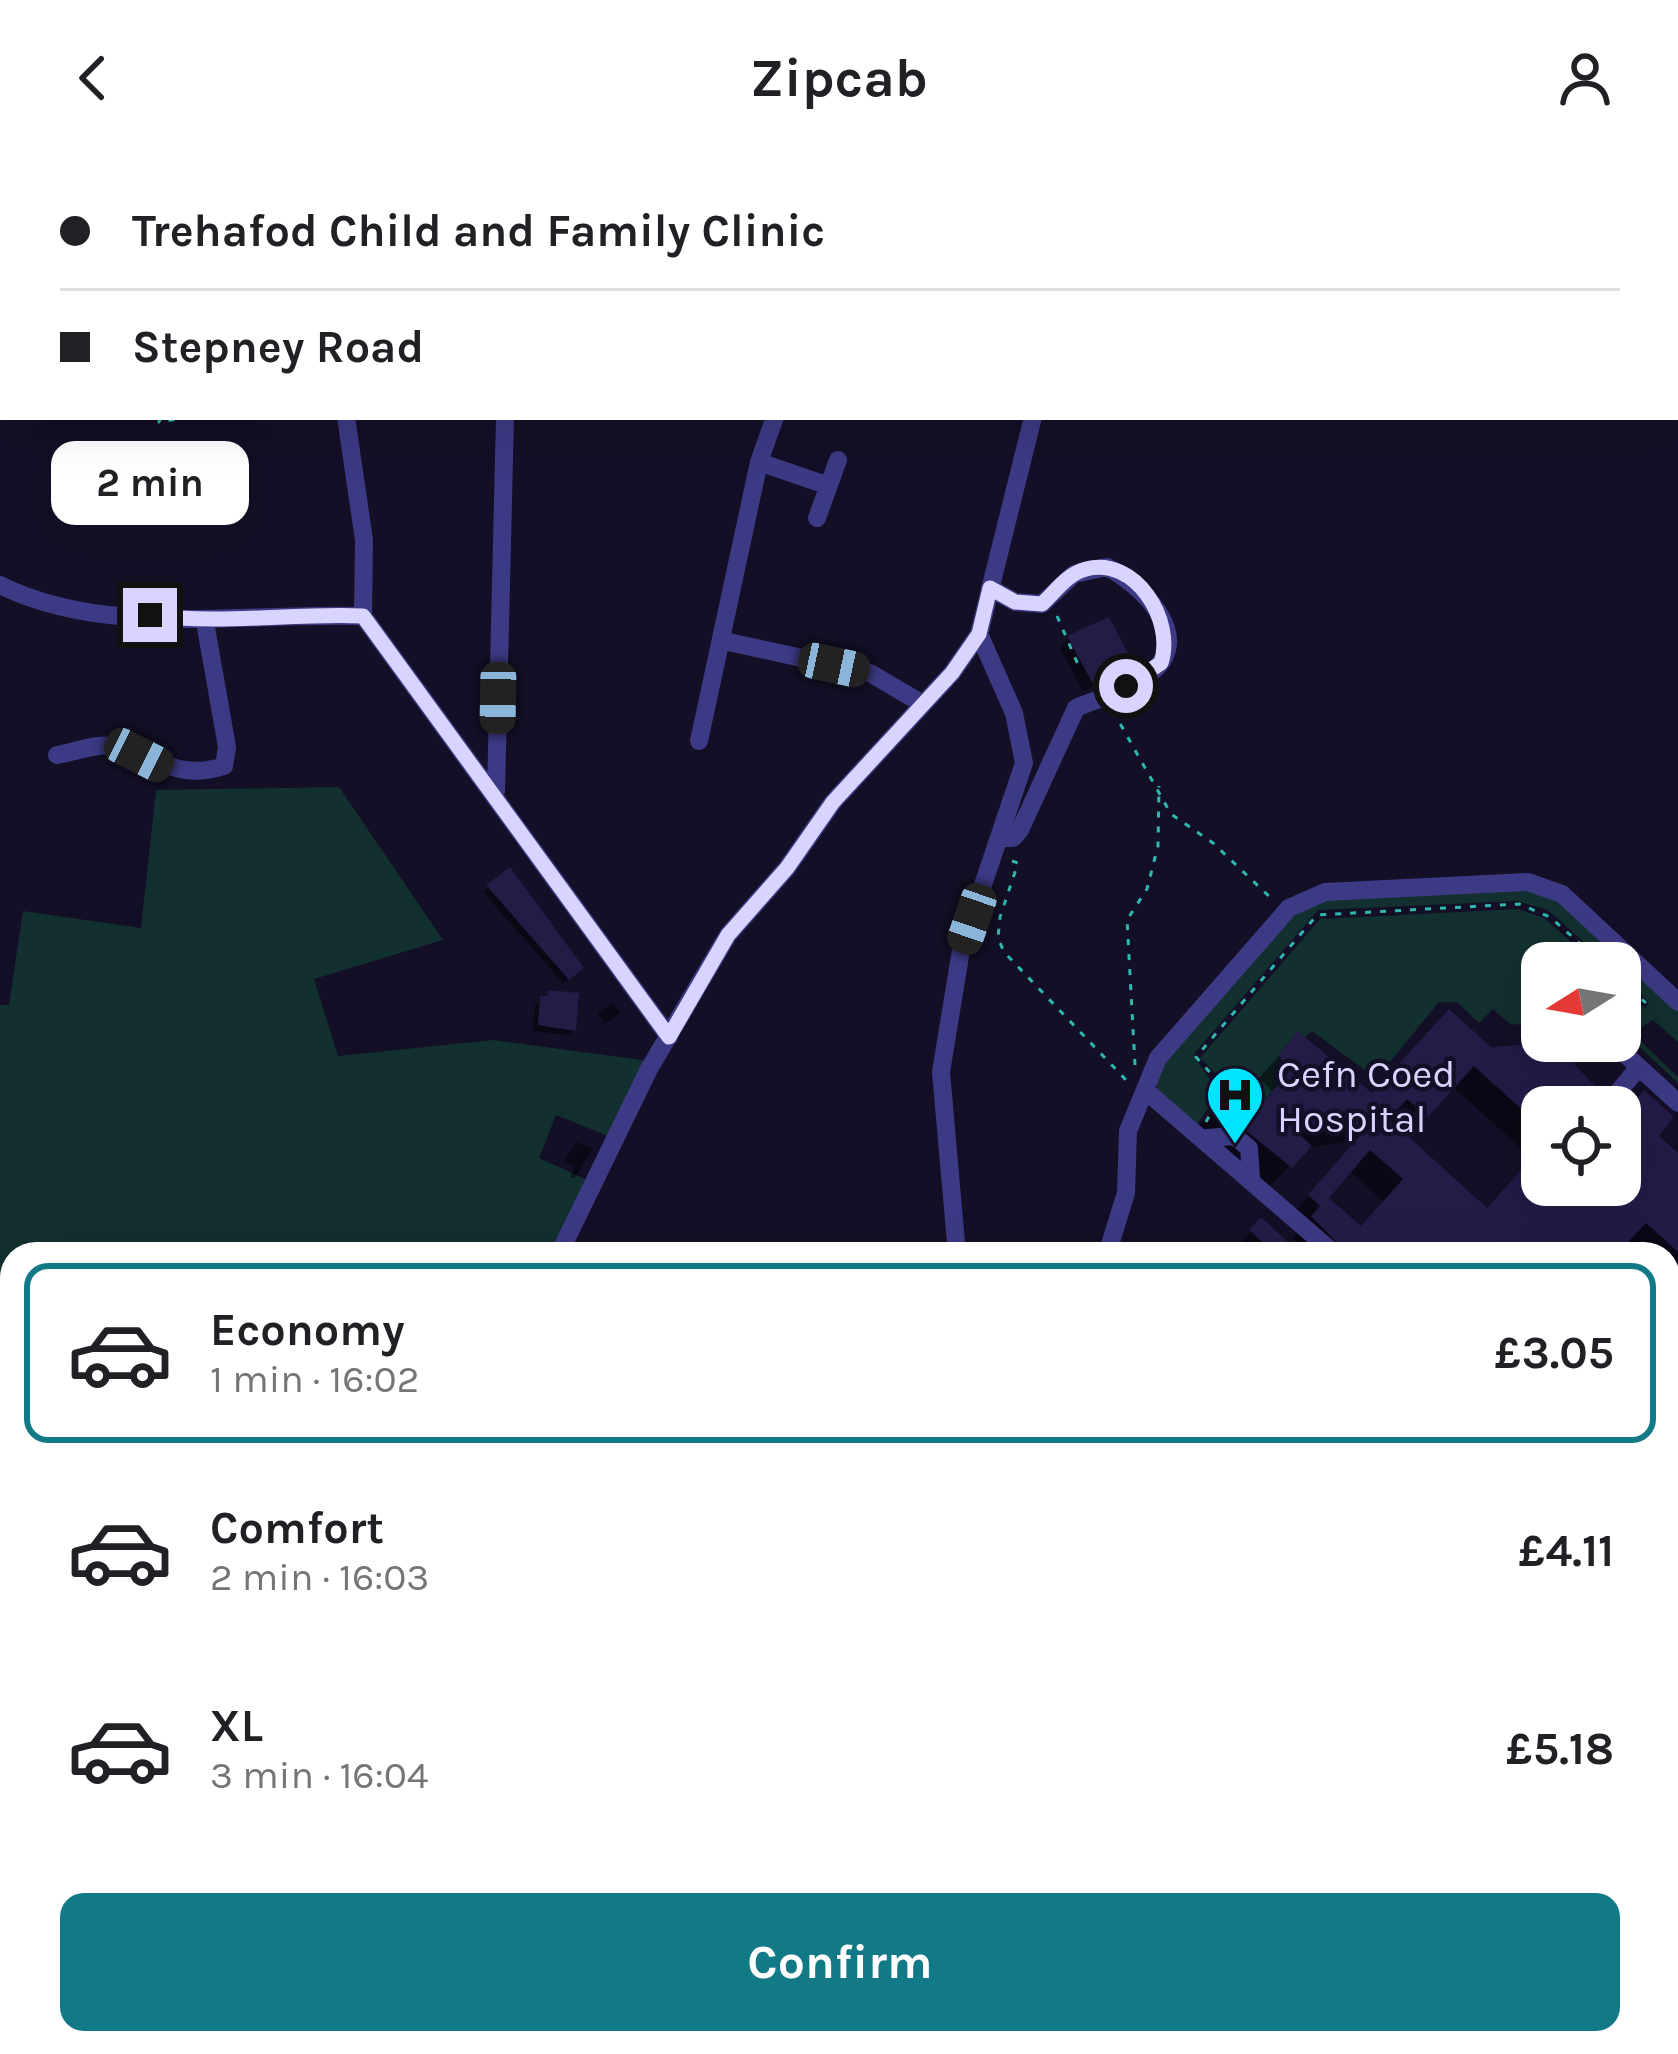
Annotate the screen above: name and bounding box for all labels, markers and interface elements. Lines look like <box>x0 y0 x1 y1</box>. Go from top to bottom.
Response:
icon: back <box>60 45 126 111</box>
icon: person <box>1552 45 1618 111</box>
text: Zipcab <box>750 46 928 110</box>
text: Trehafod Child and Family Clinic <box>132 205 825 257</box>
text: Stepney Road <box>132 321 424 373</box>
callout: 2 min <box>51 441 249 525</box>
text: 2 min <box>96 460 204 506</box>
route end <box>123 588 177 642</box>
car <box>795 640 873 690</box>
route start <box>1099 659 1153 713</box>
car <box>479 662 517 734</box>
car <box>99 723 179 787</box>
car <box>943 879 1001 959</box>
north arrow <box>1521 942 1641 1062</box>
map controls <box>1521 942 1641 1206</box>
place label: Cefn Coed Hospital <box>1277 1051 1455 1142</box>
hospital icon: Cefn Coed Hospital <box>1204 1064 1266 1146</box>
button: locate <box>1521 1086 1641 1206</box>
icon: car <box>66 1299 174 1407</box>
text: Economy <box>210 1304 405 1356</box>
text: £3.05 <box>1495 1327 1614 1379</box>
text: 1 min · 16:02 <box>210 1356 419 1402</box>
icon: car <box>66 1497 174 1605</box>
text: Comfort <box>210 1502 384 1554</box>
text: £4.11 <box>1518 1525 1614 1577</box>
text: 2 min · 16:03 <box>210 1554 429 1600</box>
icon: car <box>66 1695 174 1803</box>
text: XL <box>210 1700 263 1752</box>
text: £5.18 <box>1506 1723 1614 1775</box>
text: 3 min · 16:04 <box>210 1752 429 1798</box>
button: Confirm <box>60 1893 1620 2031</box>

